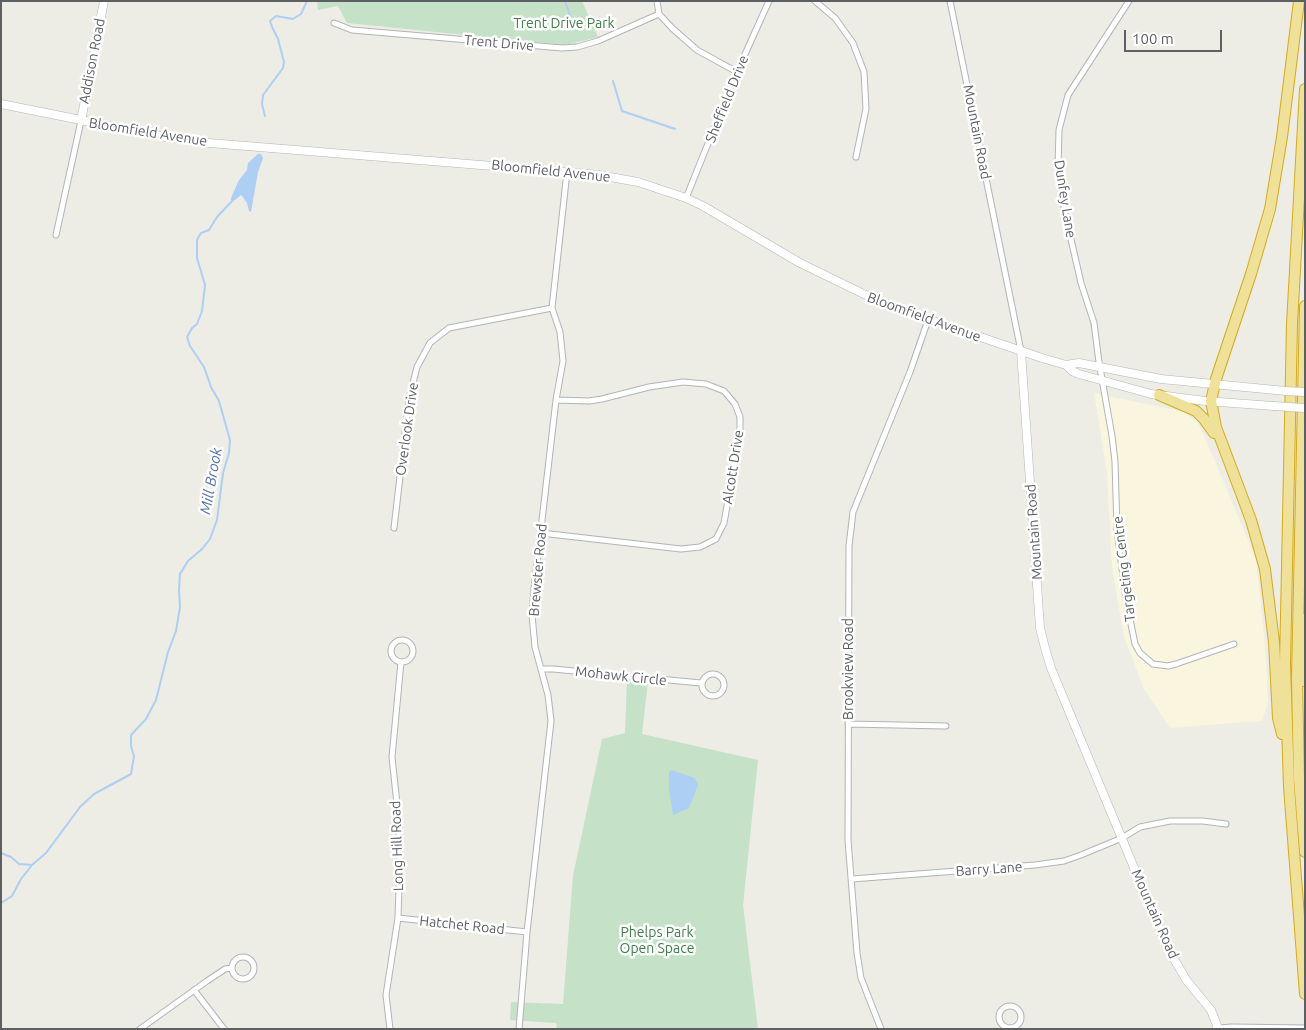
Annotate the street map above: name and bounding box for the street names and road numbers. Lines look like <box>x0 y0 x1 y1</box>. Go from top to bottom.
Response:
street label: Addison Road <box>75 17 109 105</box>
street label: Trent Drive <box>463 32 535 54</box>
street label: Sheffield Drive <box>702 53 752 145</box>
street label: Mountain Road <box>960 83 994 181</box>
street label: Bloomfield Avenue <box>88 114 208 150</box>
street label: Bloomfield Avenue <box>491 156 611 186</box>
street label: Dunfey Lane <box>1051 159 1079 239</box>
street label: Bloomfield Avenue <box>865 289 983 345</box>
street label: Overlook Drive <box>392 381 422 477</box>
street label: Alcott Drive <box>719 429 747 505</box>
street label: Mountain Road <box>1022 484 1046 580</box>
street label: Targeting Centre <box>1109 515 1139 623</box>
street label: Brewster Road <box>526 523 550 617</box>
street label: Brookview Road <box>840 618 856 720</box>
street label: Mohawk Circle <box>574 663 668 689</box>
street label: Long Hill Road <box>387 800 407 892</box>
street label: Barry Lane <box>955 858 1023 880</box>
street label: Mountain Road <box>1128 867 1182 961</box>
street label: Hatchet Road <box>419 912 505 938</box>

